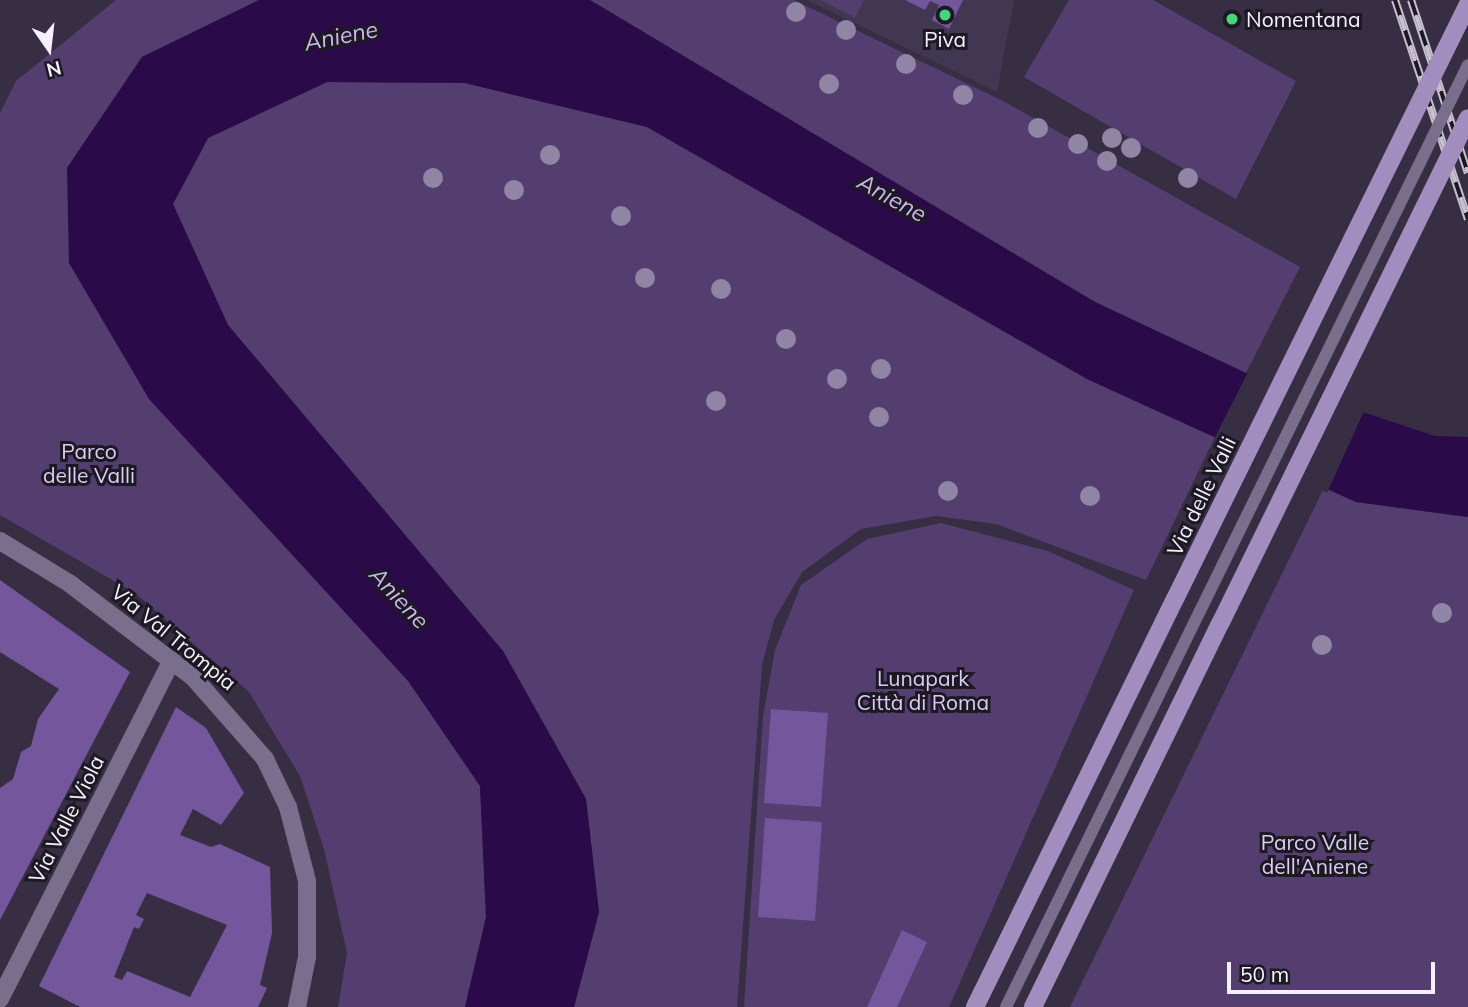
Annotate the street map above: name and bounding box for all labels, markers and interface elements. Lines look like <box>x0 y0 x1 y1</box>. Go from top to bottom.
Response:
place label: Nomentana <box>1246 6 1361 32</box>
marker: Piva <box>937 7 953 23</box>
marker: Nomentana <box>1224 11 1240 27</box>
north arrow <box>14 14 84 84</box>
water label: Aniene <box>302 15 380 57</box>
place label: Piva <box>924 26 966 52</box>
text: N <box>44 56 64 83</box>
water label: Aniene <box>853 168 931 228</box>
street label: Via delle Valli <box>1161 432 1241 560</box>
park label: Parco delle Valli <box>43 438 135 488</box>
water label: Aniene <box>364 561 434 635</box>
street label: Via Val Trompia <box>106 579 242 695</box>
park label: Lunapark Città di Roma <box>857 665 989 715</box>
street label: Via Valle Viola <box>23 751 109 887</box>
park label: Parco Valle dell'Aniene <box>1261 829 1369 879</box>
scale bar <box>1230 948 1438 992</box>
text: 50 m <box>1240 961 1289 987</box>

